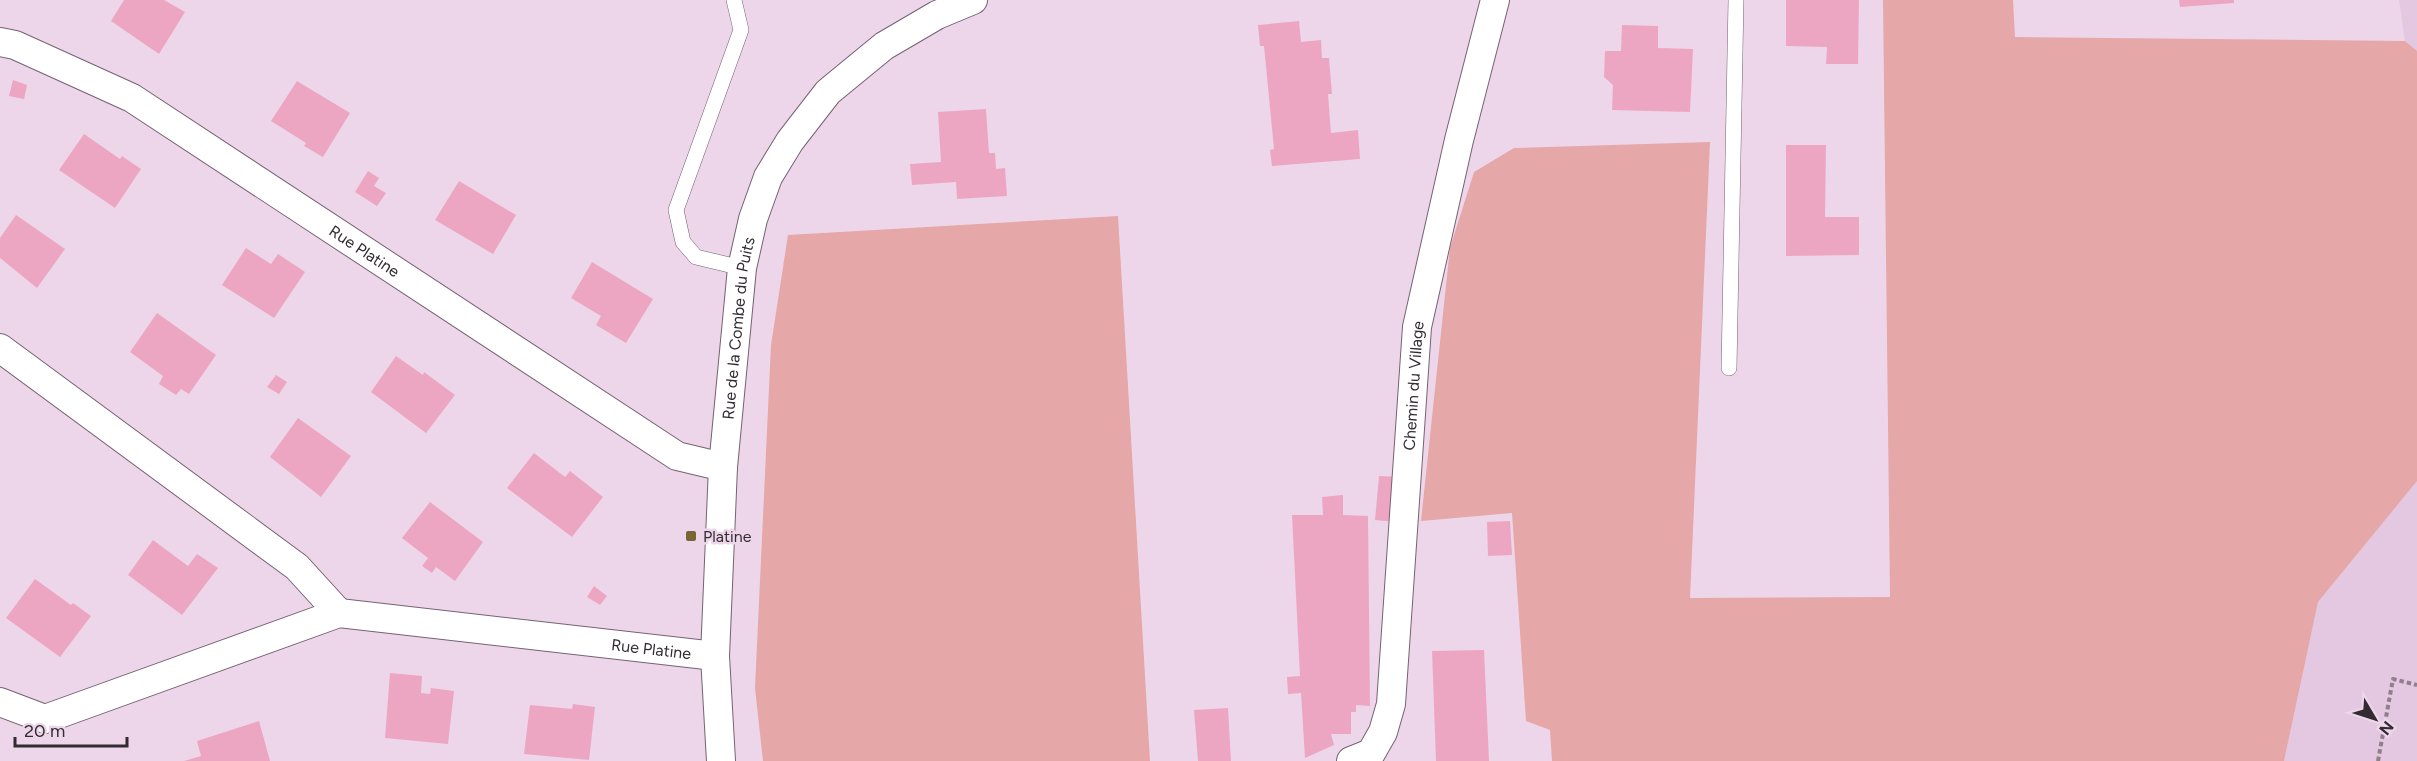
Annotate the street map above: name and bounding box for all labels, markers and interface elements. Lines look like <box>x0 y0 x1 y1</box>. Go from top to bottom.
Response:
street label: Rue Platine <box>326 221 403 281</box>
street label: Rue de la Combe du Puits <box>719 235 759 420</box>
street label: Chemin du Village <box>1400 319 1428 451</box>
place label: Platine <box>703 527 752 546</box>
marker: Platine <box>684 529 698 543</box>
street label: Rue Platine <box>610 635 692 663</box>
north arrow <box>2345 689 2405 749</box>
scale bar <box>15 710 128 748</box>
text: N <box>2375 717 2398 739</box>
text: 20 m <box>24 720 65 742</box>

